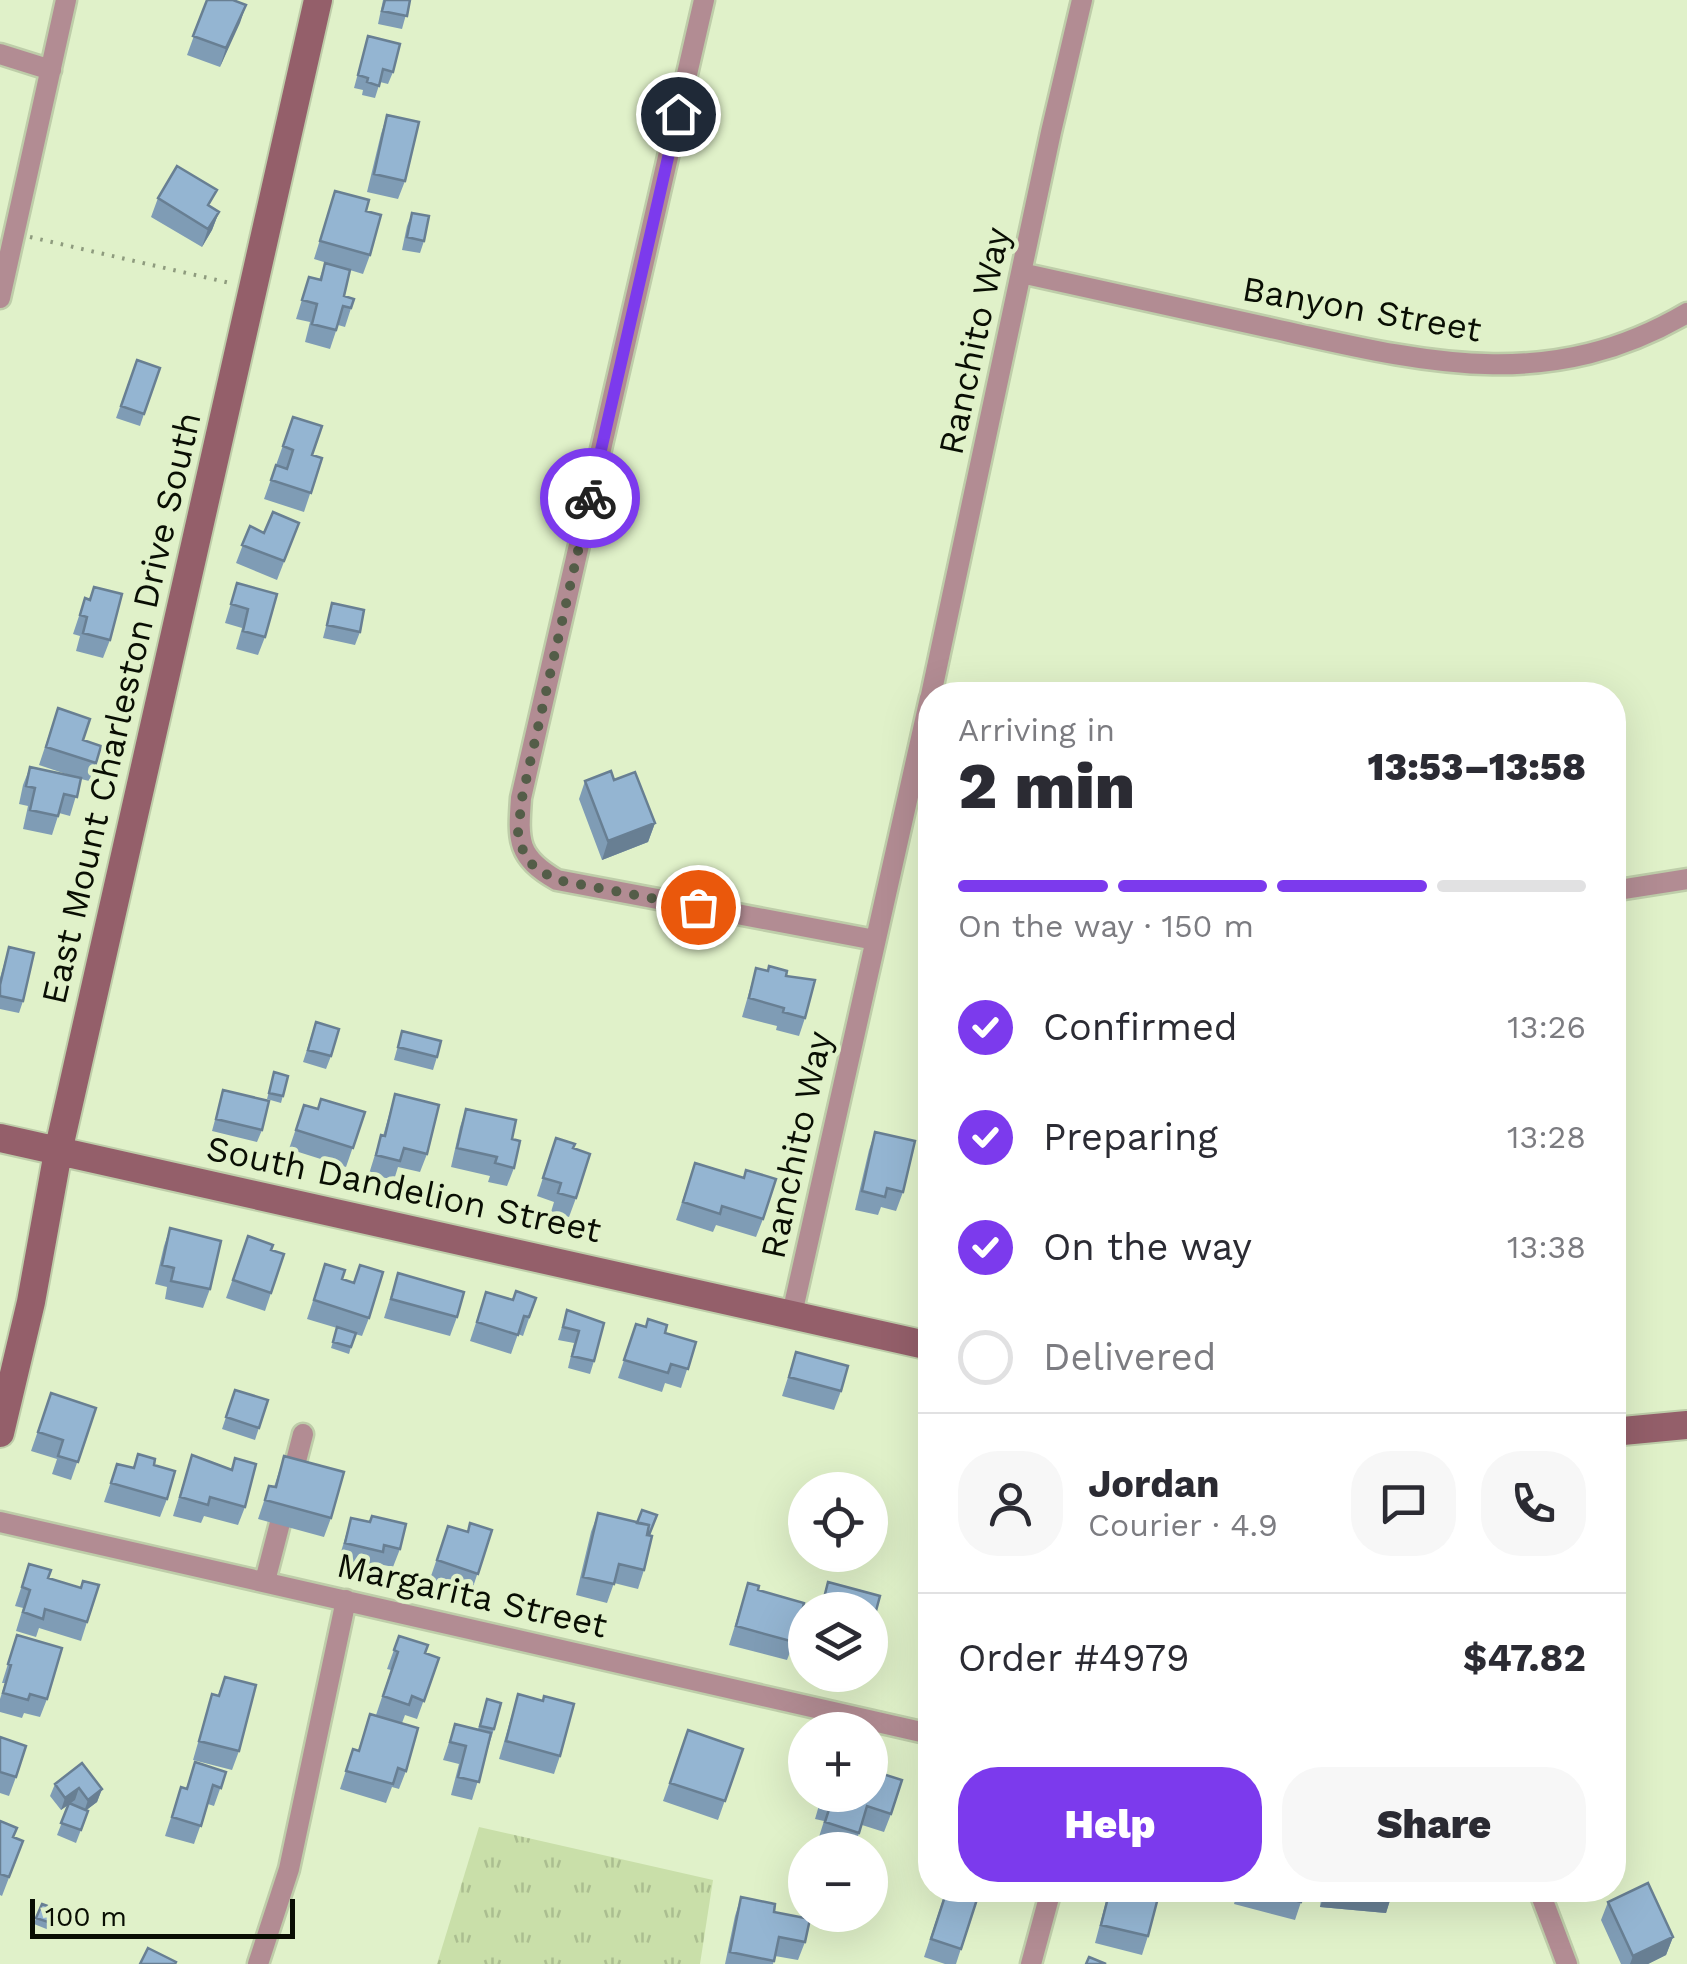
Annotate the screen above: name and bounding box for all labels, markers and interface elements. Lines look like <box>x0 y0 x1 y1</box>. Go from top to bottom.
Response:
pin <box>636 72 721 157</box>
icon: home <box>651 87 706 142</box>
street label: Ranchito Way <box>929 224 1019 458</box>
street label: Banyon Street <box>1239 267 1485 351</box>
street label: East Mount Charleston Drive South <box>32 408 210 1008</box>
courier <box>540 448 640 548</box>
icon: bike <box>563 471 618 526</box>
text: Arriving in <box>958 711 1115 749</box>
text: 13:53–13:58 <box>1368 745 1586 789</box>
text: 2 min <box>958 748 1135 824</box>
pin <box>656 865 741 950</box>
icon: bag <box>671 880 726 935</box>
text: On the way · 150 m <box>958 907 1254 945</box>
icon: check <box>958 1000 1013 1055</box>
text: Confirmed <box>1043 1005 1238 1049</box>
text: 13:26 <box>1507 1008 1586 1046</box>
street label: Ranchito Way <box>751 1028 841 1262</box>
icon: check <box>958 1110 1013 1165</box>
text: Preparing <box>1043 1115 1218 1159</box>
text: 13:28 <box>1507 1118 1586 1156</box>
street label: South Dandelion Street <box>203 1127 605 1251</box>
icon: check <box>958 1220 1013 1275</box>
text: On the way <box>1043 1225 1252 1269</box>
text: 13:38 <box>1507 1228 1586 1266</box>
text: Delivered <box>1043 1335 1216 1379</box>
button: person <box>958 1451 1063 1556</box>
button: chat <box>1351 1451 1456 1556</box>
button: phone <box>1481 1451 1586 1556</box>
text: Jordan <box>1088 1462 1220 1506</box>
map controls <box>788 1472 888 1932</box>
button: locate <box>788 1472 888 1572</box>
text: Courier · 4.9 <box>1088 1506 1278 1544</box>
street label: Margarita Street <box>333 1544 611 1647</box>
button: layers <box>788 1592 888 1692</box>
text: Order #4979 <box>958 1636 1189 1680</box>
text: $47.82 <box>1463 1636 1586 1680</box>
button: + <box>788 1712 888 1812</box>
button: Help <box>958 1767 1262 1882</box>
button: Share <box>1282 1767 1586 1882</box>
button: − <box>788 1832 888 1932</box>
scale bar <box>30 1894 295 1938</box>
text: 100 m <box>45 1900 127 1933</box>

